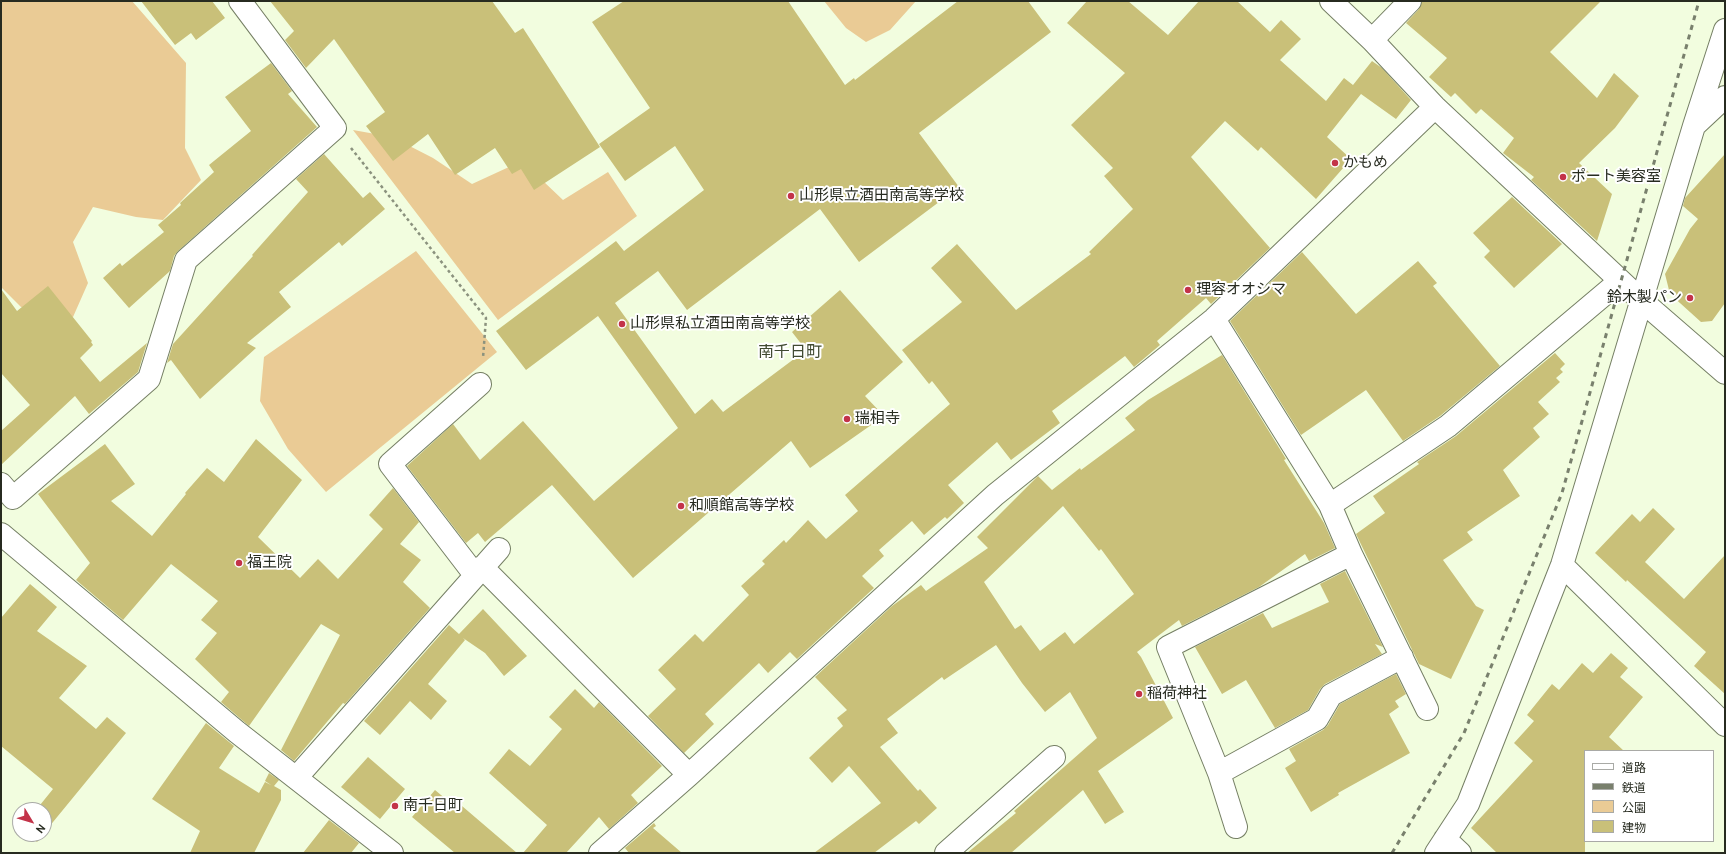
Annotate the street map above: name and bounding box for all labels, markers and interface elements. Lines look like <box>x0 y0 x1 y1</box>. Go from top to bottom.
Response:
place label: かもめ <box>1343 154 1388 172</box>
marker: かもめ <box>1330 158 1340 168</box>
place label: ポート美容室 <box>1571 168 1661 186</box>
marker: ポート美容室 <box>1558 172 1568 182</box>
place label: 山形県立酒田南高等学校 <box>799 187 964 205</box>
marker: 山形県立酒田南高等学校 <box>786 191 796 201</box>
place label: 理容オオシマ <box>1196 281 1286 299</box>
marker: 理容オオシマ <box>1183 285 1193 295</box>
place label: 鈴木製パン <box>1607 289 1682 307</box>
marker: 鈴木製パン <box>1685 293 1695 303</box>
place label: 山形県私立酒田南高等学校 <box>630 315 810 333</box>
marker: 山形県私立酒田南高等学校 <box>617 319 627 329</box>
district label: 南千日町 <box>758 342 822 362</box>
place label: 瑞相寺 <box>855 410 900 428</box>
marker: 瑞相寺 <box>842 414 852 424</box>
place label: 和順館高等学校 <box>689 497 794 515</box>
marker: 和順館高等学校 <box>676 501 686 511</box>
place label: 福王院 <box>247 554 292 572</box>
marker: 福王院 <box>234 558 244 568</box>
place label: 稲荷神社 <box>1147 685 1207 703</box>
marker: 稲荷神社 <box>1134 689 1144 699</box>
legend <box>1584 750 1714 842</box>
text: 道路 <box>1622 760 1646 775</box>
text: 鉄道 <box>1622 780 1646 795</box>
place label: 南千日町 <box>403 797 463 815</box>
text: 公園 <box>1622 800 1646 815</box>
marker: 南千日町 <box>390 801 400 811</box>
north arrow <box>12 802 52 842</box>
text: 建物 <box>1622 820 1646 835</box>
text: N <box>33 821 49 836</box>

